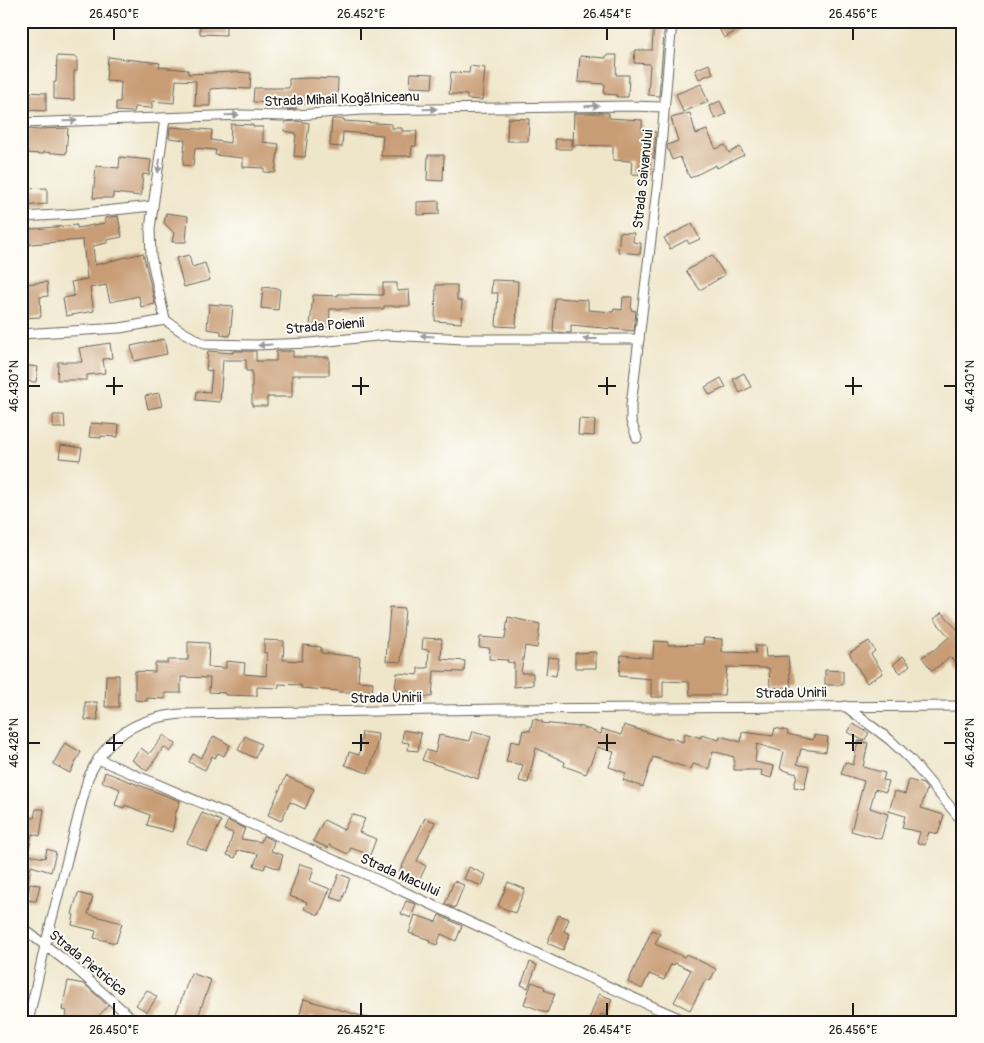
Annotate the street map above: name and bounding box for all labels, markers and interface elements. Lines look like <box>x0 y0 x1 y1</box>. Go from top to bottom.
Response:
text: 26.450°E <box>89 7 139 22</box>
text: 26.452°E <box>337 7 385 22</box>
text: 26.454°E <box>583 7 631 22</box>
text: 26.456°E <box>829 7 877 22</box>
street label: Strada Mihail Kogălniceanu <box>264 88 420 110</box>
one-way arrow <box>584 102 600 110</box>
one-way arrow <box>422 105 438 113</box>
one-way arrow <box>225 111 241 119</box>
one-way arrow <box>62 117 78 125</box>
street label: Strada Saivanului <box>629 128 657 229</box>
one-way arrow <box>155 159 163 175</box>
street label: Strada Poienii <box>285 314 366 338</box>
one-way arrow <box>419 332 435 340</box>
one-way arrow <box>582 335 598 343</box>
one-way arrow <box>257 341 273 349</box>
text: 46.430°N <box>7 360 22 412</box>
text: 46.430°N <box>963 360 978 412</box>
street label: Strada Unirii <box>755 684 827 702</box>
street label: Strada Unirii <box>350 689 422 707</box>
text: 46.428°N <box>7 718 22 768</box>
text: 46.428°N <box>963 718 978 768</box>
street label: Strada Macului <box>358 850 443 900</box>
street label: Strada Pietricica <box>46 926 130 1000</box>
text: 26.450°E <box>89 1023 139 1038</box>
text: 26.452°E <box>337 1023 385 1038</box>
text: 26.454°E <box>583 1023 631 1038</box>
text: 26.456°E <box>829 1023 877 1038</box>

